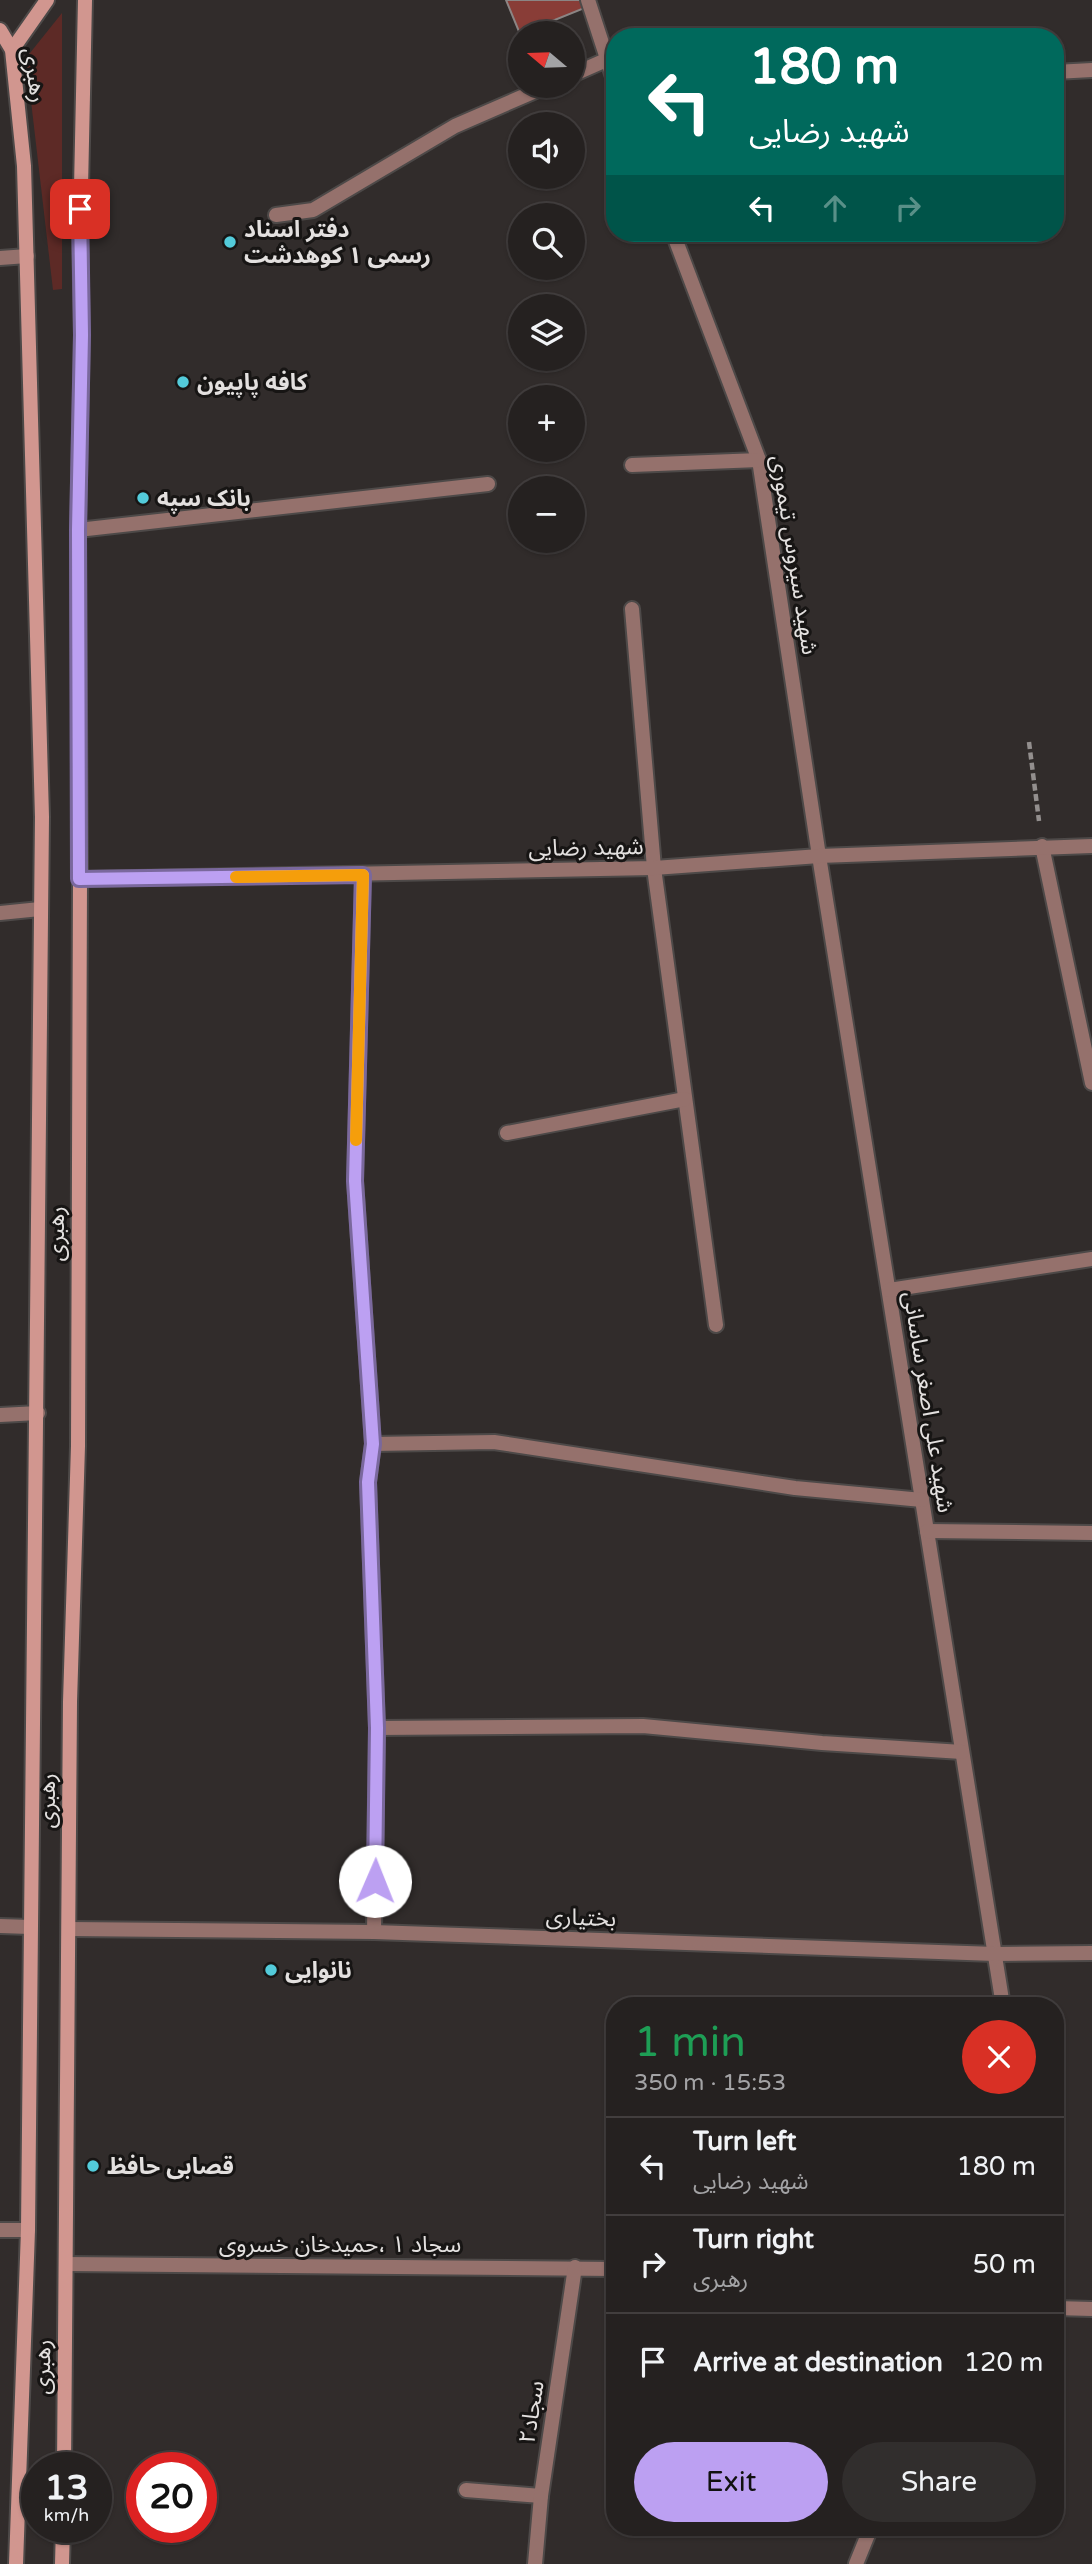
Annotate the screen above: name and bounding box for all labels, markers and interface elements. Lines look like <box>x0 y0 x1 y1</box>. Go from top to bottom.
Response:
north arrow <box>508 21 584 98</box>
map controls <box>508 21 585 553</box>
text: 180 m <box>749 38 899 97</box>
street label: رهبری <box>16 46 52 105</box>
icon: left <box>634 56 725 147</box>
button: sound <box>508 112 585 189</box>
text: شهید رضایی <box>749 113 910 151</box>
pin <box>50 179 110 239</box>
icon: left <box>743 189 781 227</box>
icon: ahead <box>816 189 854 227</box>
icon: right <box>889 189 927 227</box>
icon: arrive <box>61 190 99 228</box>
button: search <box>508 203 585 280</box>
place label: دفتر اسناد رسمی ۱ کوهدشت <box>244 216 431 270</box>
marker: دفتر اسناد رسمی ۱ کوهدشت <box>222 234 238 250</box>
button: layers <box>508 294 585 371</box>
place label: کافه پاپیون <box>197 369 308 398</box>
marker: کافه پاپیون <box>175 374 191 390</box>
button: + <box>508 385 585 462</box>
street label: شهید سیروس تیموری <box>764 453 824 657</box>
button: − <box>508 476 585 553</box>
place label: بانک سپه <box>157 485 251 514</box>
marker: بانک سپه <box>135 490 151 506</box>
street label: شهید رضایی <box>528 833 644 863</box>
street label: رهبری <box>43 1206 71 1262</box>
street label: شهید علی اصغر ساسانی <box>897 1289 959 1515</box>
street label: رهبری <box>34 1773 62 1829</box>
position arrow <box>338 1844 412 1918</box>
street label: بختیاری <box>545 1903 617 1933</box>
place label: نانوایی <box>285 1957 352 1985</box>
marker: نانوایی <box>263 1962 279 1978</box>
text: 1 min <box>634 2017 746 2068</box>
button: close <box>962 2020 1036 2094</box>
text: 350 m · 15:53 <box>634 2069 786 2097</box>
text: Turn left <box>693 2126 796 2157</box>
icon: left <box>634 2147 672 2185</box>
text: 180 m <box>956 2151 1036 2182</box>
place label: قصابی حافظ <box>107 2153 234 2181</box>
marker: قصابی حافظ <box>85 2158 101 2174</box>
text: شهید رضایی <box>693 2168 809 2196</box>
text: Turn right <box>693 2224 814 2255</box>
street label: سجاد ۱ ،حمیدخان خسروی <box>219 2231 461 2259</box>
icon: right <box>634 2245 672 2283</box>
text: 50 m <box>973 2249 1036 2280</box>
text: رهبری <box>693 2266 748 2294</box>
street label: رهبری <box>29 2339 57 2395</box>
icon: arrive <box>634 2343 672 2381</box>
text: Arrive at destination <box>693 2347 943 2378</box>
text: 120 m <box>964 2347 1043 2378</box>
street label: سجاد۲ <box>513 2379 551 2446</box>
button: Exit <box>634 2442 828 2522</box>
button: Share <box>842 2442 1036 2522</box>
speed limit sign: 20 <box>126 2452 217 2543</box>
text: 13 <box>45 2467 88 2509</box>
text: km/h <box>44 2504 89 2526</box>

